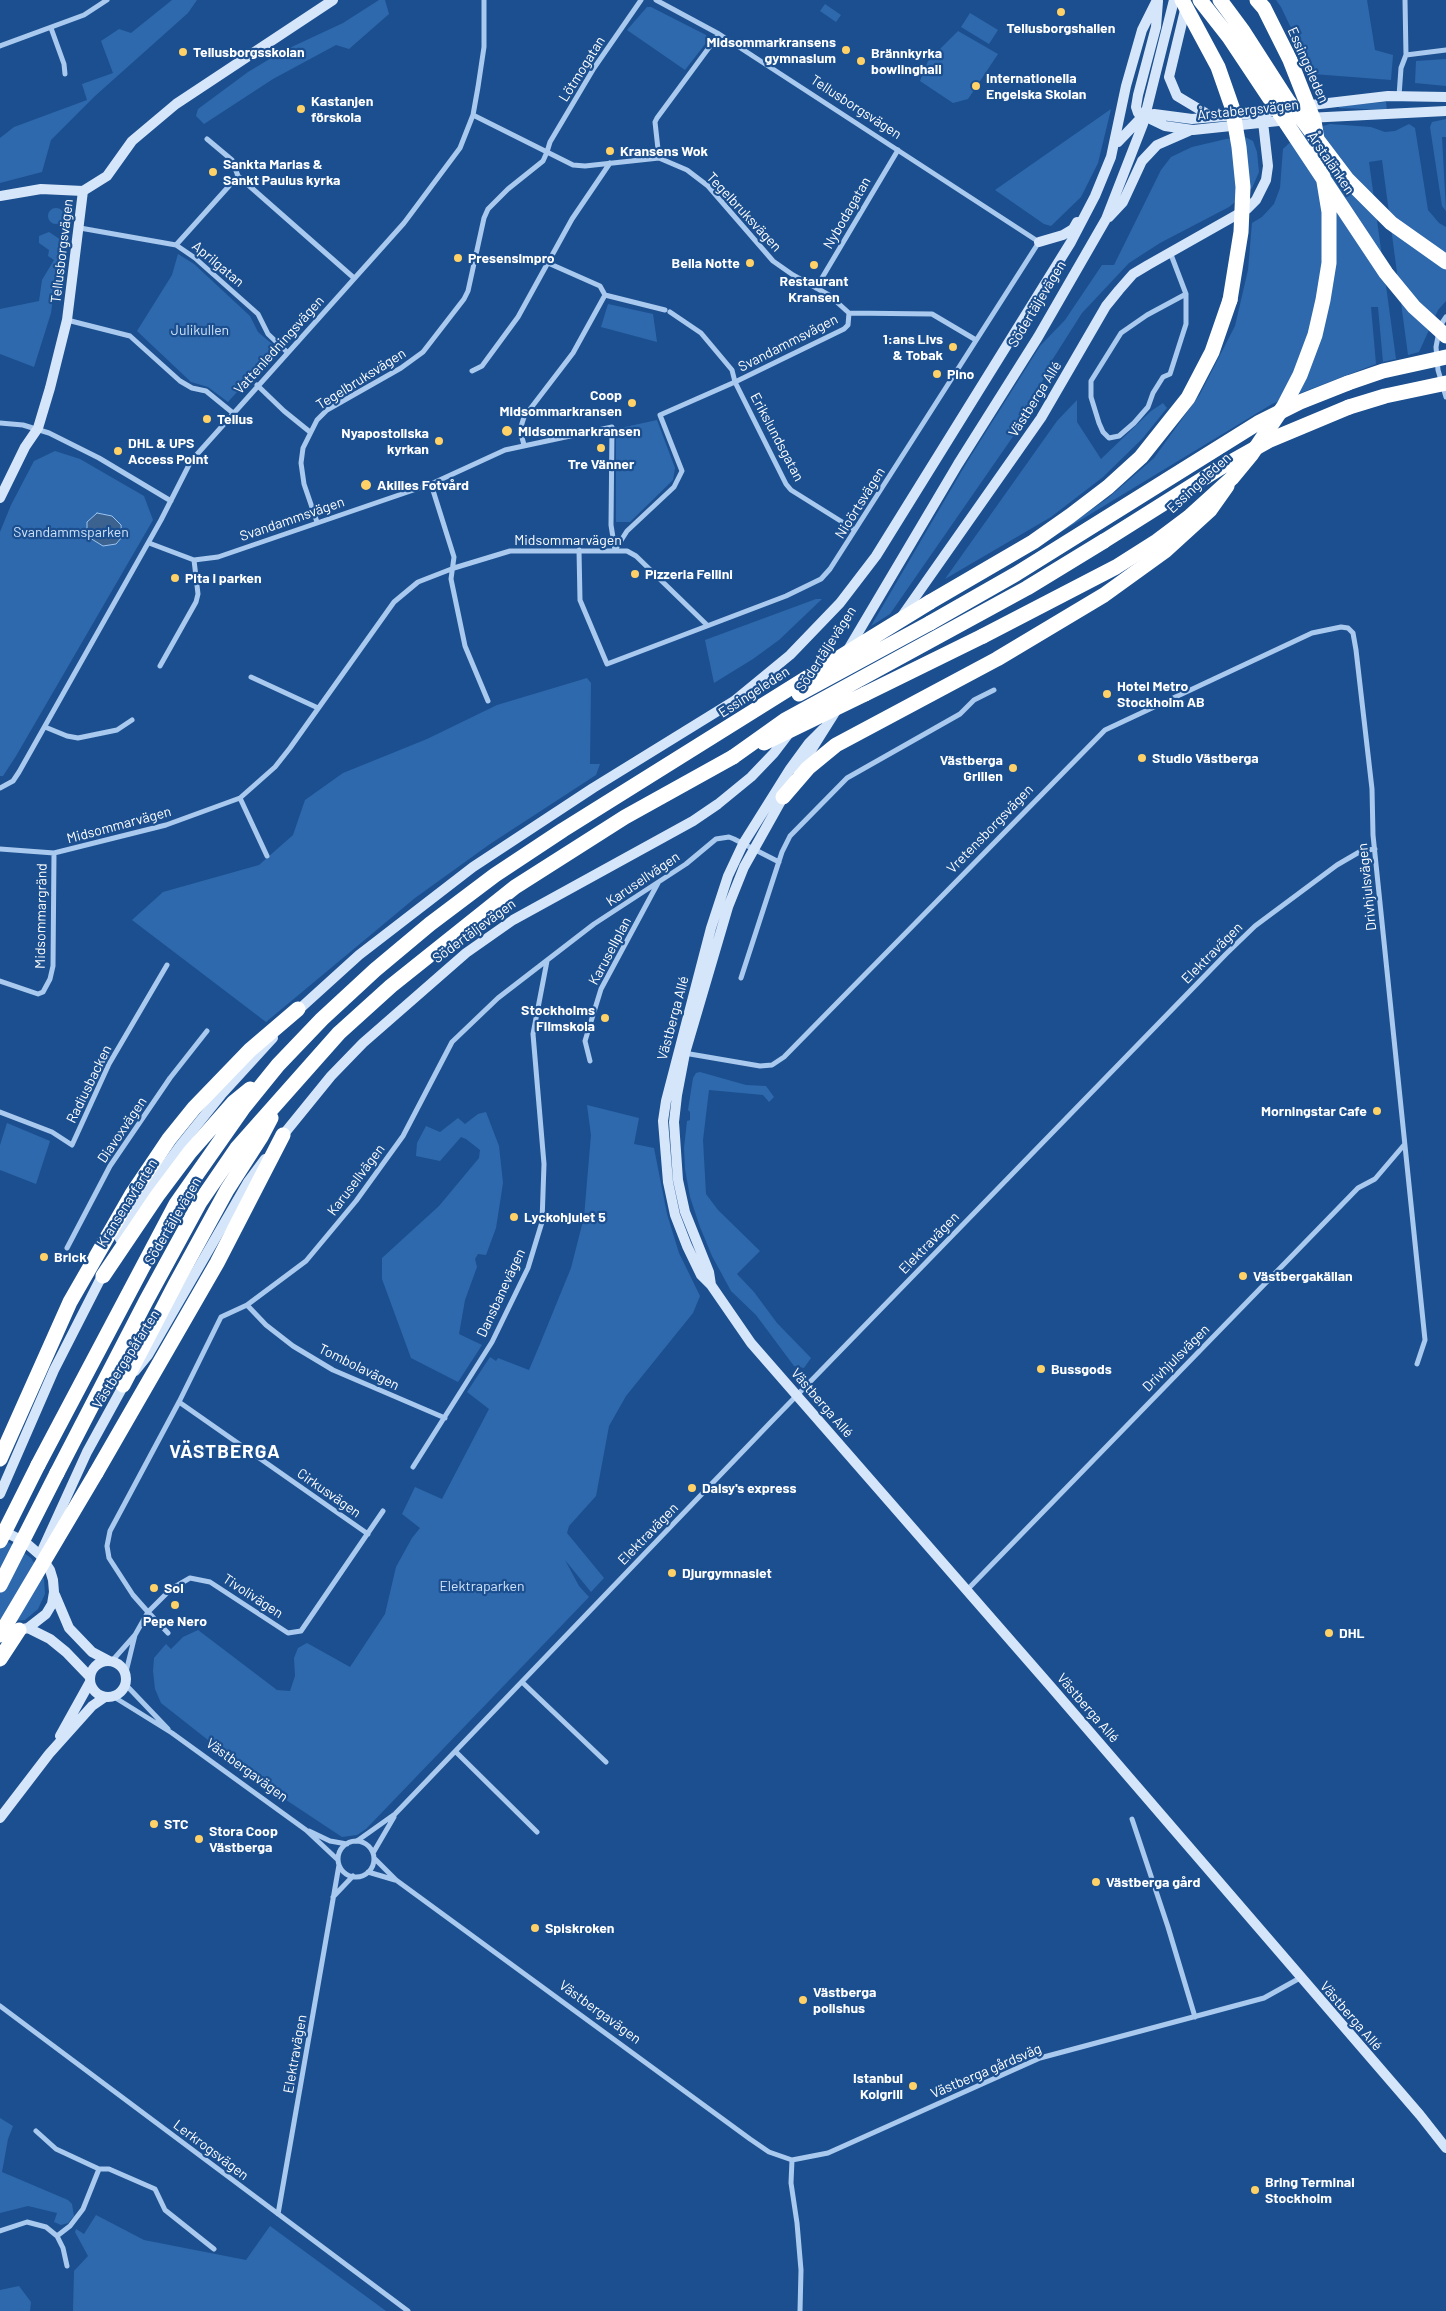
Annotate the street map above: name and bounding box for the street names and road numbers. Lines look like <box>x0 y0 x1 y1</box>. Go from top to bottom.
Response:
street label: Essingeleden <box>1284 25 1332 105</box>
street label: Lötmogatan <box>555 33 609 105</box>
street label: Tellusborgsvägen <box>807 71 905 143</box>
street label: Årstabergsvägen <box>1196 96 1300 124</box>
street label: Årstalänken <box>1304 128 1358 198</box>
street label: Tegelbruksvägen <box>703 169 785 255</box>
street label: Nybodagatan <box>820 174 874 252</box>
street label: Tellusborgsvägen <box>47 198 77 304</box>
street label: Aprilgatan <box>189 237 247 291</box>
street label: Södertäljevägen <box>1004 258 1070 350</box>
street label: Vattenledningsvägen <box>230 292 328 398</box>
street label: Svandammsvägen <box>735 311 841 375</box>
street label: Tegelbruksvägen <box>313 345 409 413</box>
street label: Västberga Allé <box>1005 358 1065 440</box>
street label: Erikslundsgatan <box>747 390 807 484</box>
street label: Essingeleden <box>1164 449 1234 517</box>
street label: Nioörtsvägen <box>831 464 889 542</box>
street label: Svandammsvägen <box>237 493 347 545</box>
street label: Midsommarvägen <box>514 532 622 548</box>
street label: Södertäljevägen <box>792 603 860 695</box>
street label: Essingeleden <box>715 663 793 721</box>
street label: Vretensborgsvägen <box>943 781 1037 877</box>
street label: Midsommarvägen <box>65 803 173 847</box>
street label: Drivhjulsvägen <box>1354 842 1380 932</box>
street label: Karusellvägen <box>603 848 683 910</box>
street label: Midsommargränd <box>32 863 50 969</box>
street label: Södertäljevägen <box>429 895 519 967</box>
street label: Karusellplan <box>585 914 635 988</box>
street label: Elektravägen <box>1178 919 1246 987</box>
street label: Västberga Allé <box>654 974 692 1062</box>
street label: Radiusbacken <box>63 1042 115 1126</box>
street label: Diavoxvägen <box>94 1094 150 1166</box>
street label: Karusellvägen <box>324 1141 388 1219</box>
street label: Kransenavfarten <box>93 1156 161 1250</box>
street label: Södertäljevägen <box>141 1174 205 1268</box>
street label: Elektravägen <box>895 1209 963 1277</box>
street label: Dansbanevägen <box>473 1246 529 1340</box>
street label: Västbergapåfarten <box>89 1307 163 1411</box>
street label: Drivhjulsvägen <box>1139 1321 1213 1395</box>
street label: Tombolavägen <box>316 1340 402 1394</box>
street label: Västberga Allé <box>787 1365 857 1441</box>
street label: Cirkusvägen <box>294 1465 364 1521</box>
street label: Elektravägen <box>614 1500 682 1568</box>
street label: Tivolivägen <box>220 1570 286 1622</box>
street label: Västberga Allé <box>1053 1670 1123 1746</box>
street label: Västbergavägen <box>203 1735 291 1805</box>
street label: Västbergavägen <box>556 1977 644 2047</box>
street label: Västberga Allé <box>1316 1978 1386 2054</box>
street label: Elektravägen <box>280 2013 310 2095</box>
street label: Västberga gårdsväg <box>928 2040 1044 2102</box>
street label: Lerkrogsvägen <box>170 2116 252 2184</box>

